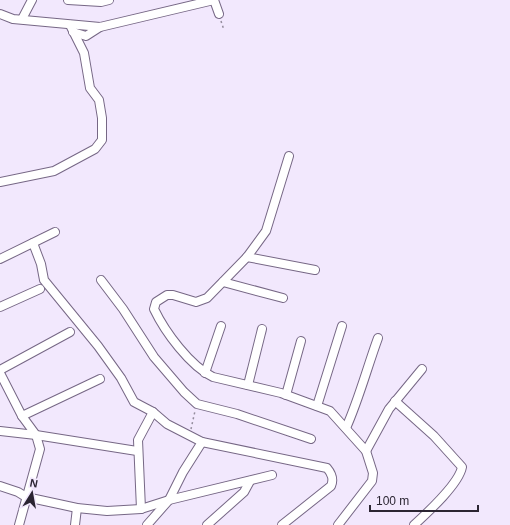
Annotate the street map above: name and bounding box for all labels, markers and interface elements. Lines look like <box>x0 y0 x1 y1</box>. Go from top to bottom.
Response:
north arrow <box>12 473 52 513</box>
text: N <box>29 477 39 490</box>
scale bar <box>370 487 478 513</box>
text: 100 m <box>376 494 409 508</box>

